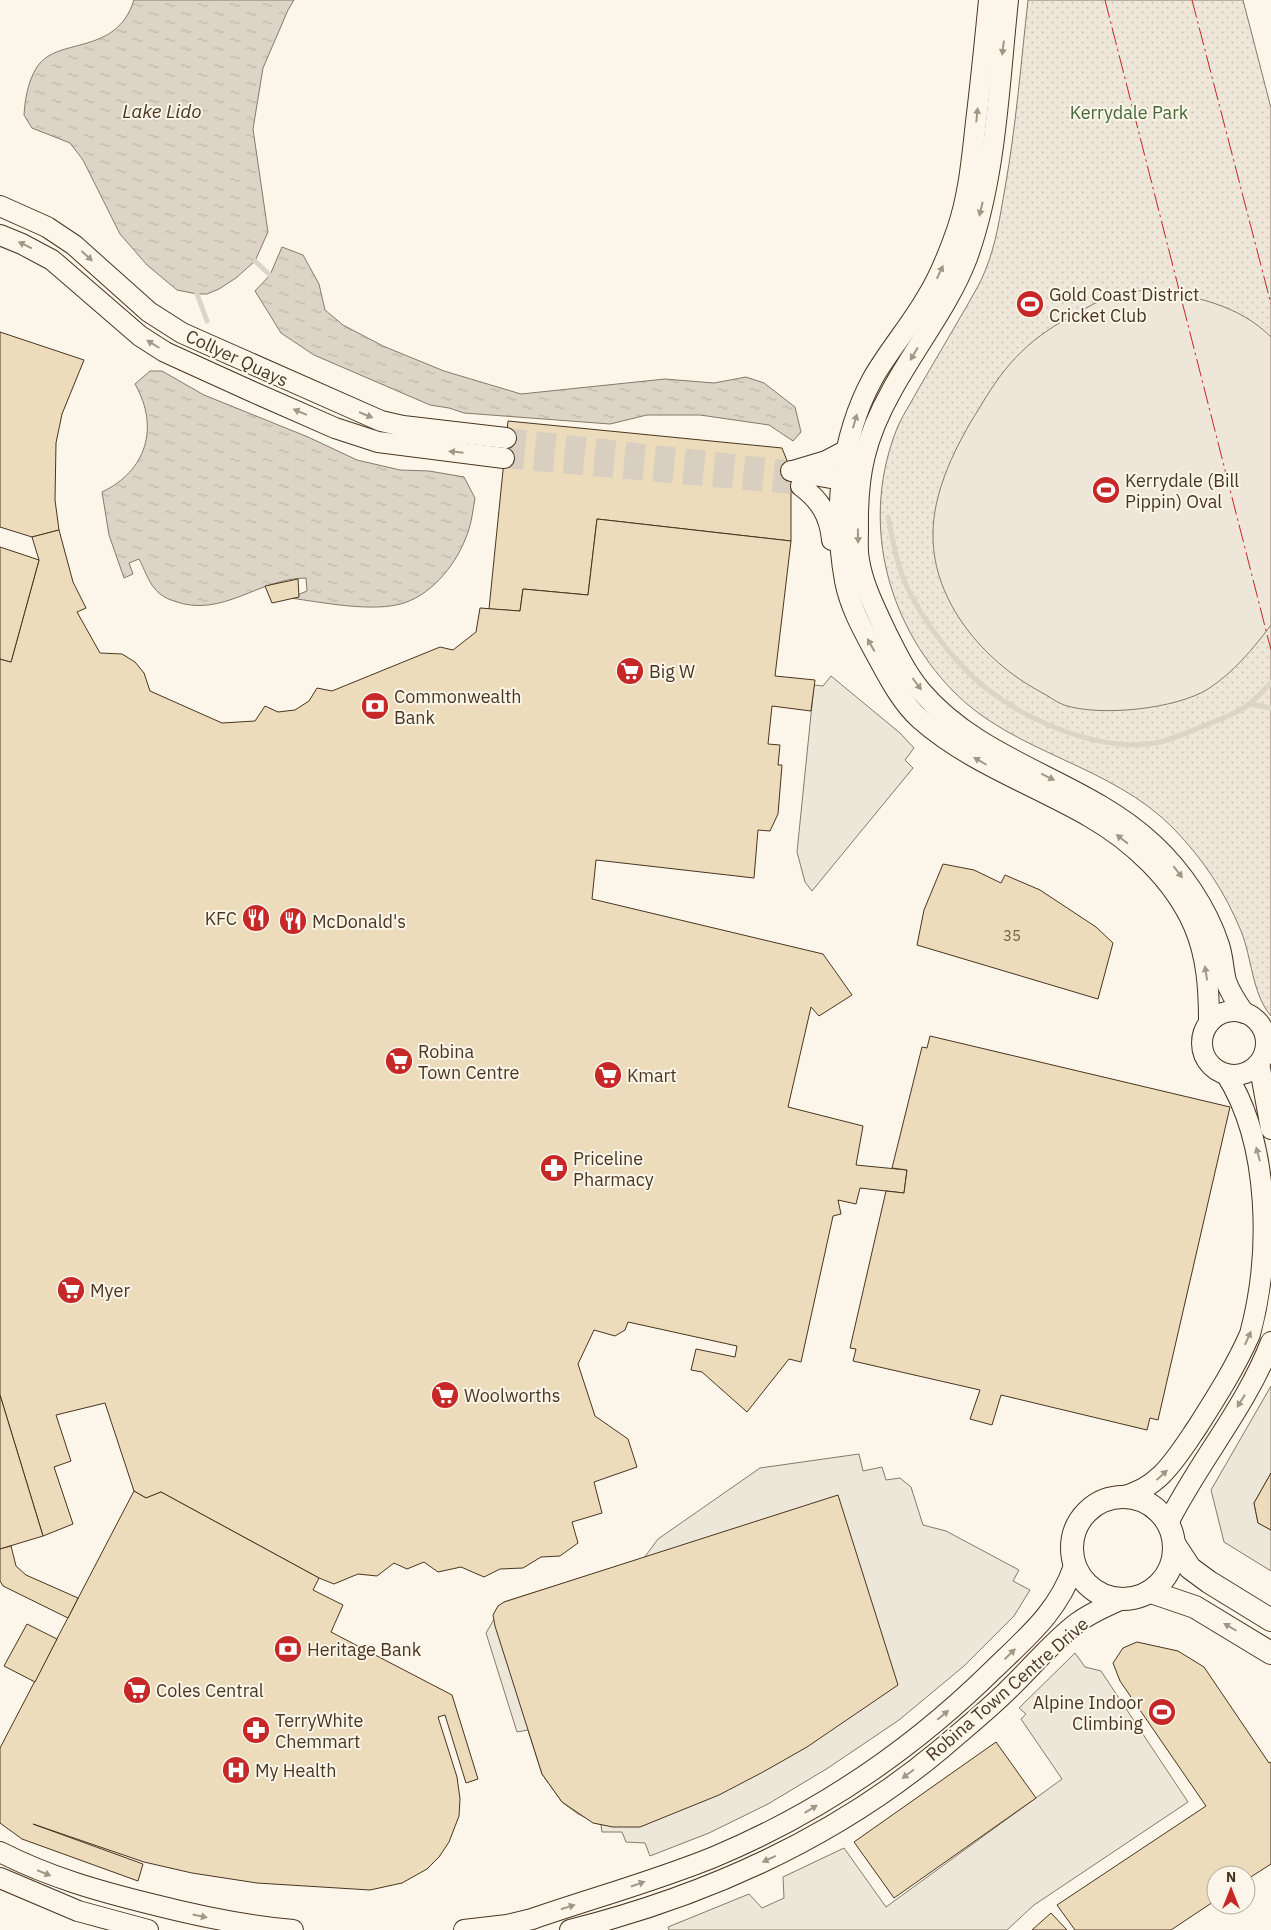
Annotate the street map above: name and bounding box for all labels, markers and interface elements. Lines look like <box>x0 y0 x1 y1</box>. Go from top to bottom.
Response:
one-way arrow <box>999 41 1007 57</box>
water label: Lake Lido <box>122 99 202 123</box>
park label: Kerrydale Park <box>1070 101 1189 124</box>
one-way arrow <box>973 106 981 122</box>
one-way arrow <box>977 202 985 217</box>
one-way arrow <box>17 241 32 250</box>
one-way arrow <box>81 250 93 262</box>
one-way arrow <box>937 265 945 279</box>
place label: Gold Coast District Cricket Club <box>1049 283 1199 327</box>
sports icon: Gold Coast District Cricket Club <box>1015 289 1045 319</box>
street label: Collyer Quays <box>182 324 292 392</box>
one-way arrow <box>146 339 159 349</box>
one-way arrow <box>909 347 918 360</box>
one-way arrow <box>293 408 307 416</box>
one-way arrow <box>359 412 373 420</box>
one-way arrow <box>851 414 859 429</box>
one-way arrow <box>448 448 464 456</box>
place label: Kerrydale (Bill Pippin) Oval <box>1125 469 1239 513</box>
sports icon: Kerrydale (Bill Pippin) Oval <box>1091 475 1121 505</box>
one-way arrow <box>855 528 863 544</box>
one-way arrow <box>866 638 875 652</box>
supermarket icon: Big W <box>615 656 645 686</box>
place label: Big W <box>649 660 695 683</box>
one-way arrow <box>912 678 922 691</box>
place label: Commonwealth Bank <box>394 685 521 729</box>
bank icon: Commonwealth Bank <box>360 691 390 721</box>
one-way arrow <box>974 756 987 765</box>
one-way arrow <box>1041 772 1056 781</box>
one-way arrow <box>1115 834 1129 844</box>
one-way arrow <box>1173 865 1183 879</box>
restaurant icon: KFC <box>241 903 271 933</box>
restaurant icon: McDonald's <box>278 906 308 936</box>
place label: KFC <box>205 907 237 930</box>
place label: McDonald's <box>312 910 406 933</box>
house number: 35 <box>1003 926 1021 945</box>
one-way arrow <box>1202 965 1210 981</box>
place label: Robina Town Centre <box>418 1040 520 1084</box>
supermarket icon: Robina Town Centre <box>384 1046 414 1076</box>
supermarket icon: Kmart <box>593 1060 623 1090</box>
place label: Kmart <box>627 1064 677 1087</box>
place label: Priceline Pharmacy <box>573 1147 654 1191</box>
one-way arrow <box>1254 1147 1262 1162</box>
pharmacy icon: Priceline Pharmacy <box>539 1153 569 1183</box>
supermarket icon: Myer <box>56 1275 86 1305</box>
place label: Myer <box>90 1279 130 1302</box>
one-way arrow <box>1245 1331 1253 1345</box>
supermarket icon: Woolworths <box>430 1380 460 1410</box>
place label: Woolworths <box>464 1384 561 1407</box>
one-way arrow <box>1237 1395 1246 1408</box>
one-way arrow <box>1155 1469 1167 1481</box>
street label: Robina Town Centre Drive <box>921 1612 1093 1766</box>
one-way arrow <box>1224 1622 1237 1631</box>
bank icon: Heritage Bank <box>273 1634 303 1664</box>
place label: Heritage Bank <box>307 1638 422 1661</box>
one-way arrow <box>1004 1648 1016 1660</box>
supermarket icon: Coles Central <box>122 1675 152 1705</box>
place label: Coles Central <box>156 1679 264 1702</box>
place label: Alpine Indoor Climbing <box>1033 1691 1143 1735</box>
sports icon: Alpine Indoor Climbing <box>1147 1697 1177 1727</box>
place label: TerryWhite Chemmart <box>275 1709 363 1753</box>
one-way arrow <box>937 1710 949 1721</box>
pharmacy icon: TerryWhite Chemmart <box>241 1715 271 1745</box>
hospital icon: My Health <box>221 1755 251 1785</box>
place label: My Health <box>255 1759 336 1782</box>
one-way arrow <box>902 1769 915 1780</box>
one-way arrow <box>804 1804 817 1813</box>
one-way arrow <box>762 1855 776 1863</box>
north arrow <box>1206 1865 1256 1915</box>
text: N <box>1226 1868 1236 1886</box>
one-way arrow <box>37 1869 52 1877</box>
one-way arrow <box>631 1880 646 1888</box>
one-way arrow <box>560 1903 575 1911</box>
one-way arrow <box>193 1913 209 1921</box>

